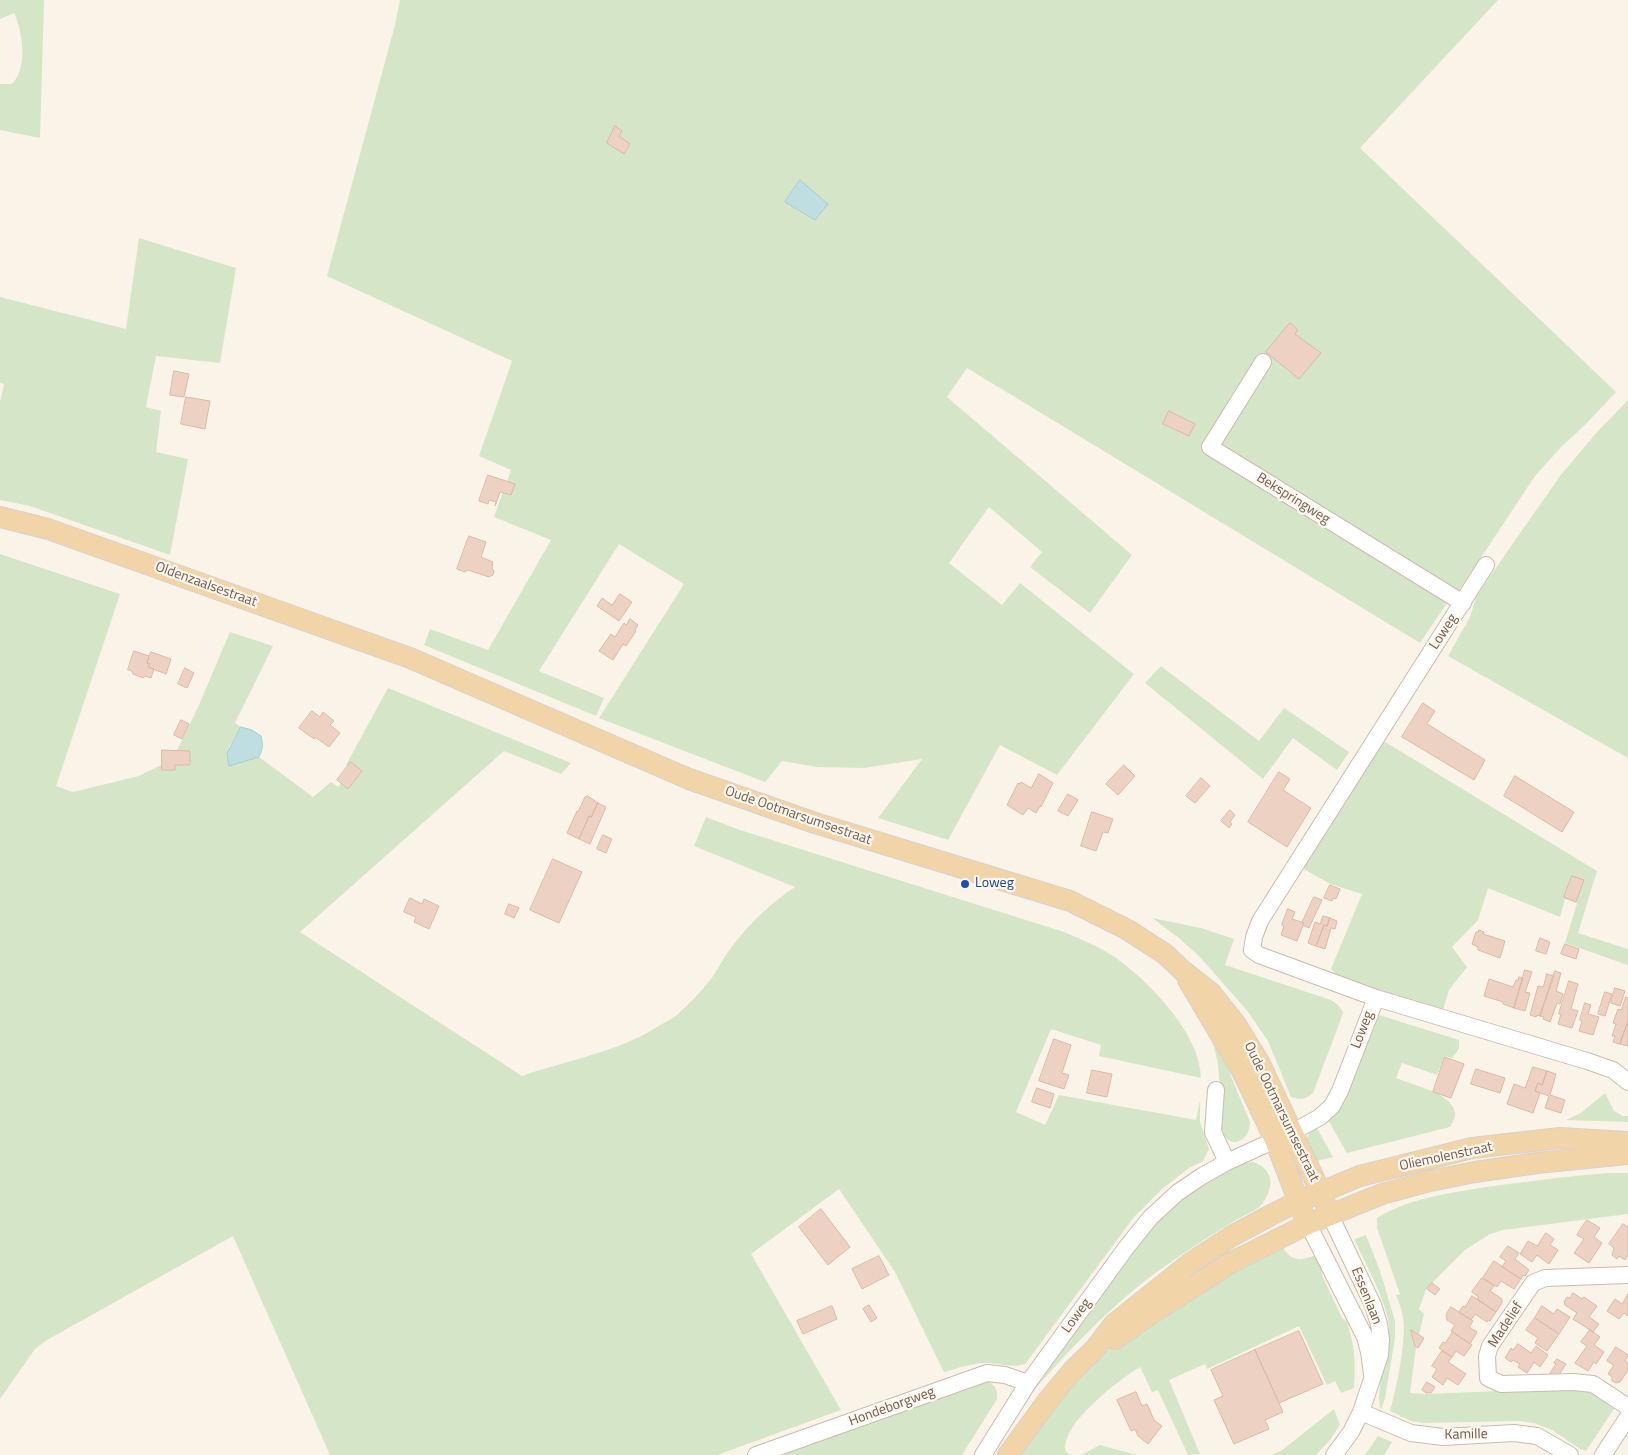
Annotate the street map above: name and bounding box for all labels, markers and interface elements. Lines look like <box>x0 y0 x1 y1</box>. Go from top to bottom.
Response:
street label: Bekspringweg <box>1253 470 1333 528</box>
street label: Oldenzaalsestraat <box>153 559 259 611</box>
street label: Loweg <box>1426 611 1462 653</box>
street label: Oude Ootmarsumsestraat <box>723 783 873 849</box>
place label: Loweg <box>975 876 1014 892</box>
marker: Loweg <box>959 878 971 890</box>
street label: Loweg <box>1348 1009 1378 1051</box>
street label: Oude Ootmarsumsestraat <box>1240 1039 1322 1185</box>
street label: Oliemolenstraat <box>1398 1139 1494 1175</box>
street label: Essenlaan <box>1347 1265 1385 1327</box>
street label: Loweg <box>1059 1295 1095 1337</box>
street label: Madelief <box>1485 1299 1527 1351</box>
street label: Hondeborgweg <box>847 1384 937 1430</box>
street label: Kamille <box>1444 1426 1488 1444</box>

